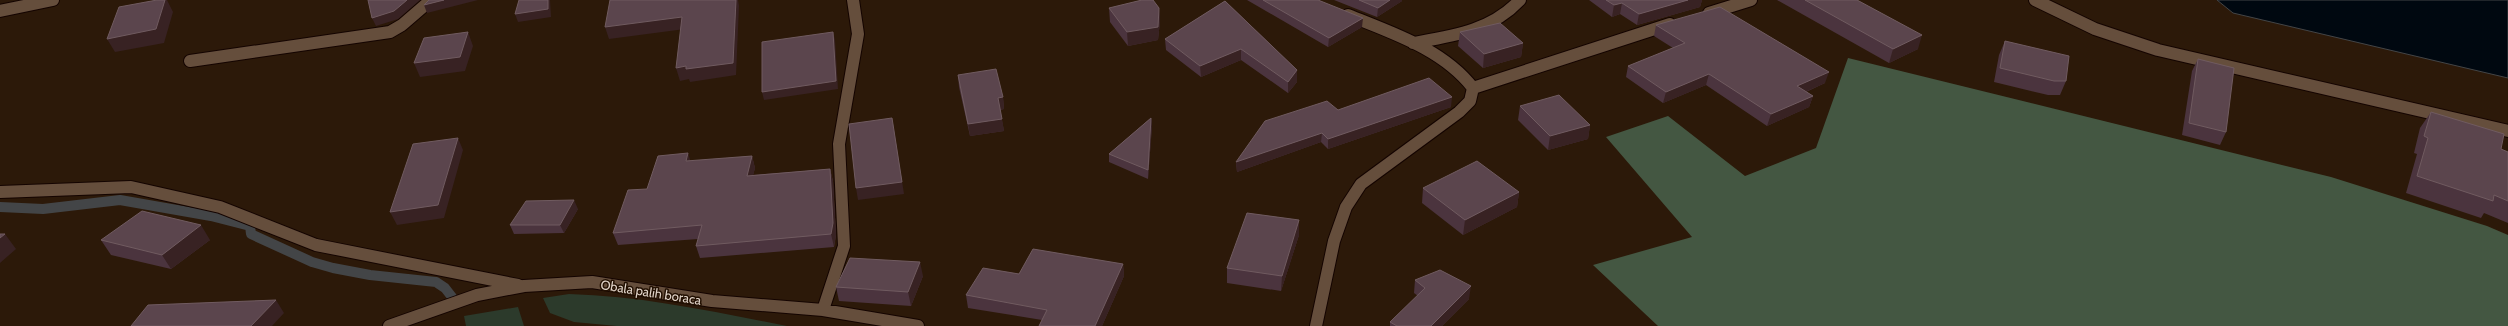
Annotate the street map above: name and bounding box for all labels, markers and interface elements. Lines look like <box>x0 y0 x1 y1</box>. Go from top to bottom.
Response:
street label: Obala palih boraca <box>600 276 703 308</box>

